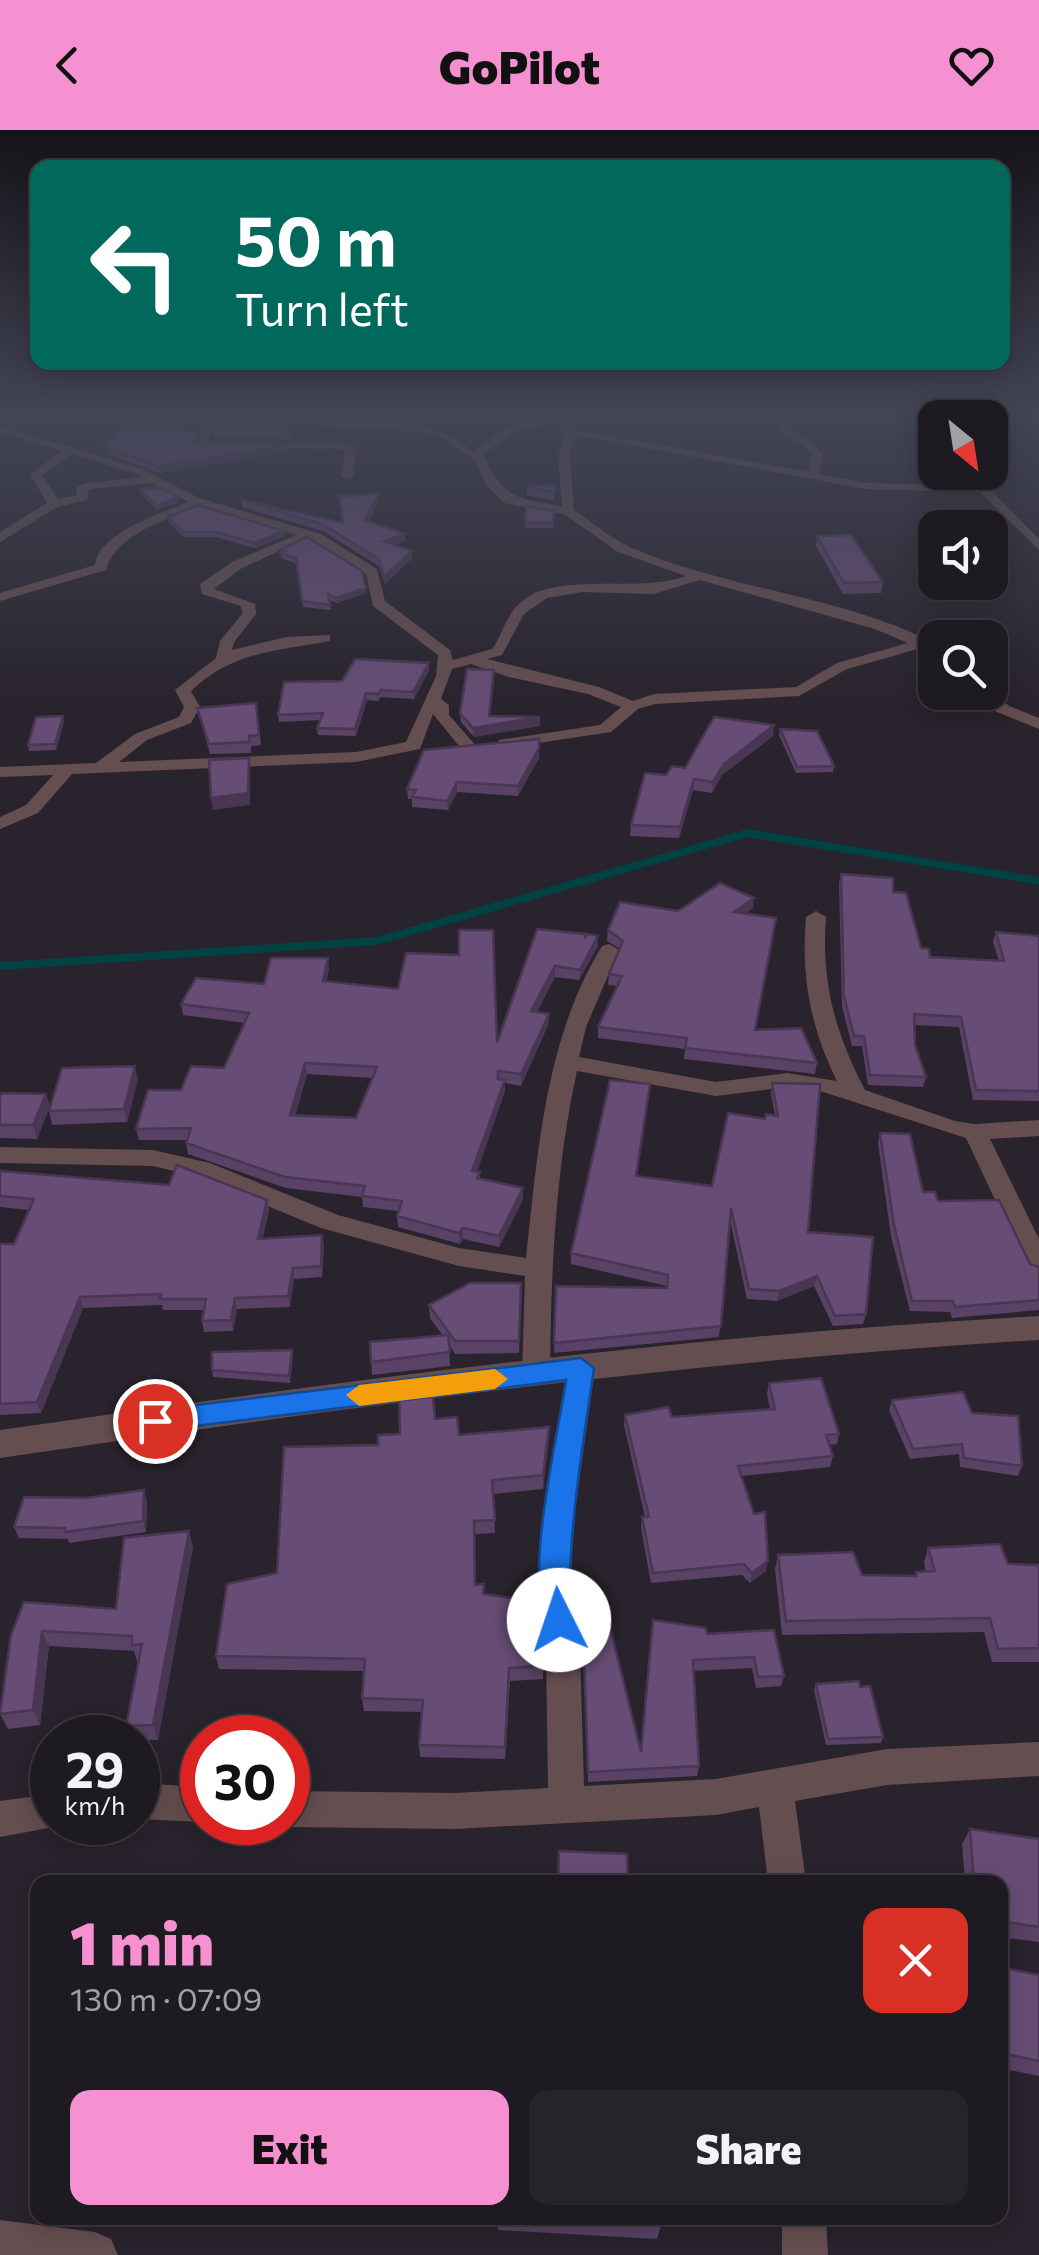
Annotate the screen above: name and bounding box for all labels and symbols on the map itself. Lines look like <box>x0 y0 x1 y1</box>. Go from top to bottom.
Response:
north arrow <box>918 400 1008 490</box>
pin <box>113 1379 198 1464</box>
position arrow <box>507 1568 611 1672</box>
speed limit sign: 30 <box>180 1715 310 1845</box>

